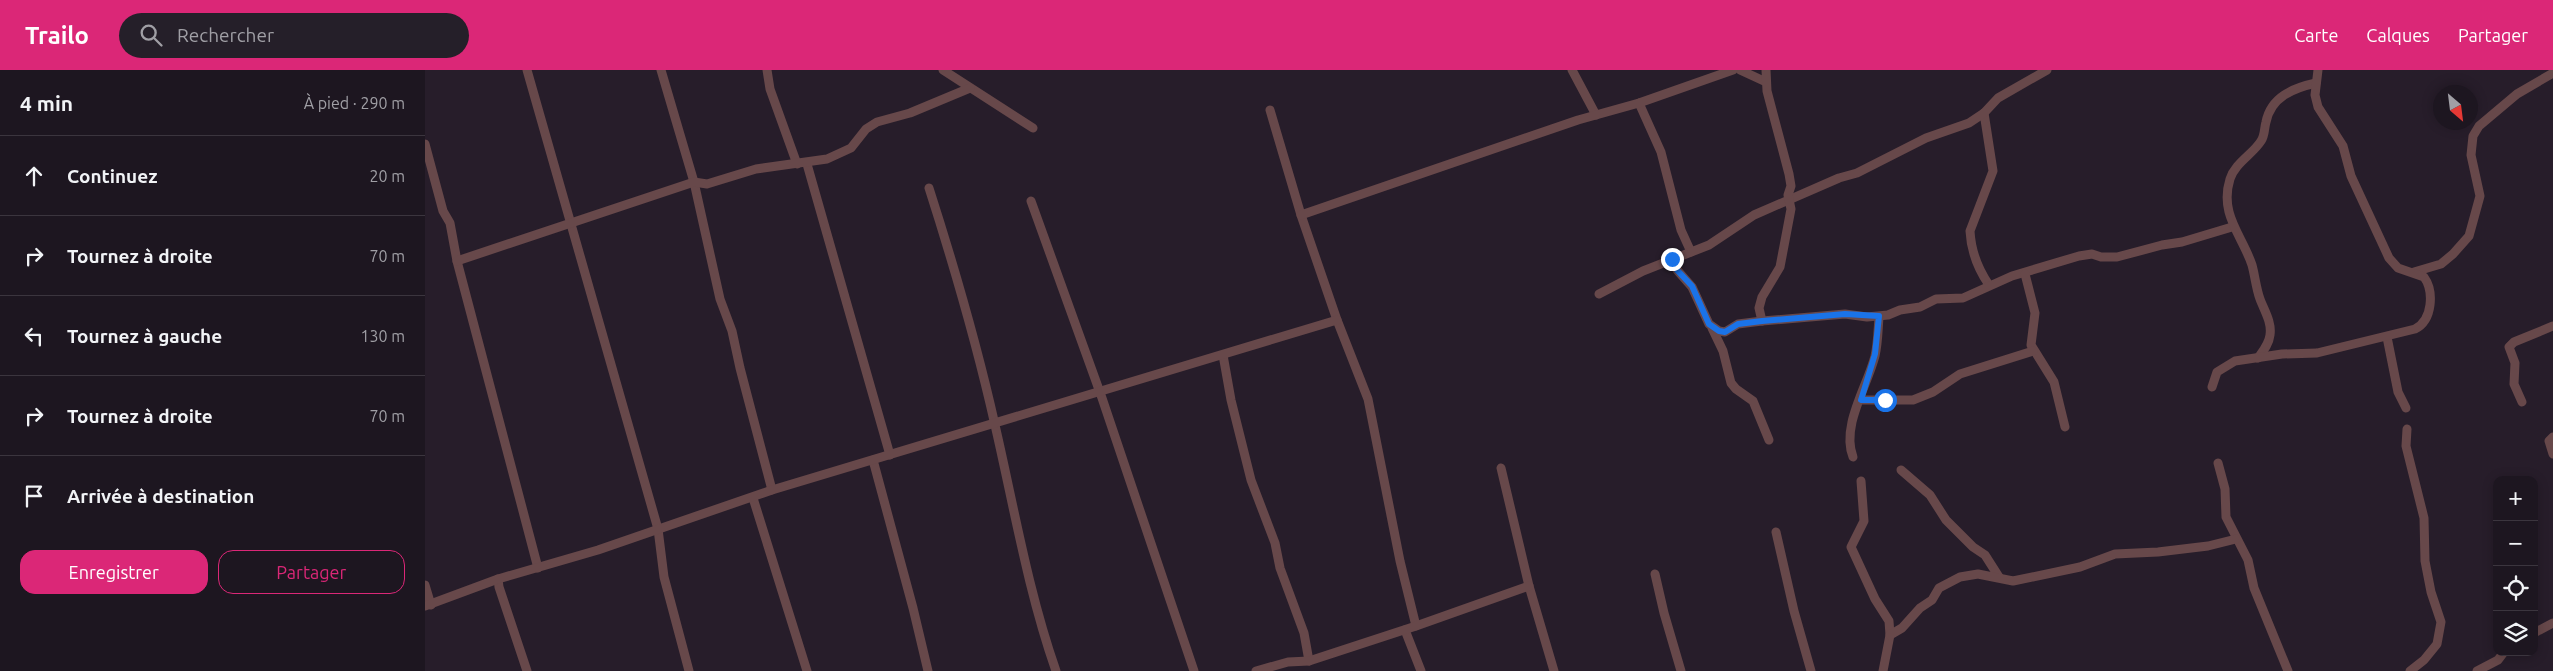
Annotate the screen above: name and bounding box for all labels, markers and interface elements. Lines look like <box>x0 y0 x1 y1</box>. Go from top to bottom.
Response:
search box <box>119 13 469 58</box>
icon: search <box>137 21 165 49</box>
text: Trailo <box>25 22 89 49</box>
text: Rechercher <box>177 24 274 46</box>
text: Carte <box>2294 25 2338 45</box>
text: Calques <box>2366 25 2430 45</box>
text: Partager <box>2458 25 2528 45</box>
north arrow <box>2433 85 2478 130</box>
text: 4 min <box>20 91 73 115</box>
text: À pied · 290 m <box>304 94 405 112</box>
icon: ahead <box>20 162 48 190</box>
text: Continuez <box>67 165 157 187</box>
text: 20 m <box>369 167 405 185</box>
icon: right <box>20 242 48 270</box>
text: Tournez à droite <box>67 245 213 267</box>
text: 70 m <box>369 247 405 265</box>
route end <box>1661 248 1684 271</box>
icon: left <box>20 322 48 350</box>
text: Tournez à gauche <box>67 325 222 347</box>
text: 130 m <box>360 327 405 345</box>
route start <box>1874 389 1897 412</box>
icon: right <box>20 402 48 430</box>
text: Tournez à droite <box>67 405 213 427</box>
text: 70 m <box>369 407 405 425</box>
map controls <box>2493 476 2538 656</box>
button: + <box>2493 476 2538 521</box>
icon: arrive <box>20 482 48 510</box>
text: Arrivée à destination <box>67 485 254 507</box>
button: − <box>2493 521 2538 566</box>
button: Enregistrer <box>20 550 208 594</box>
button: Partager <box>218 550 405 594</box>
button: locate <box>2493 566 2538 611</box>
button: layers <box>2493 611 2538 656</box>

